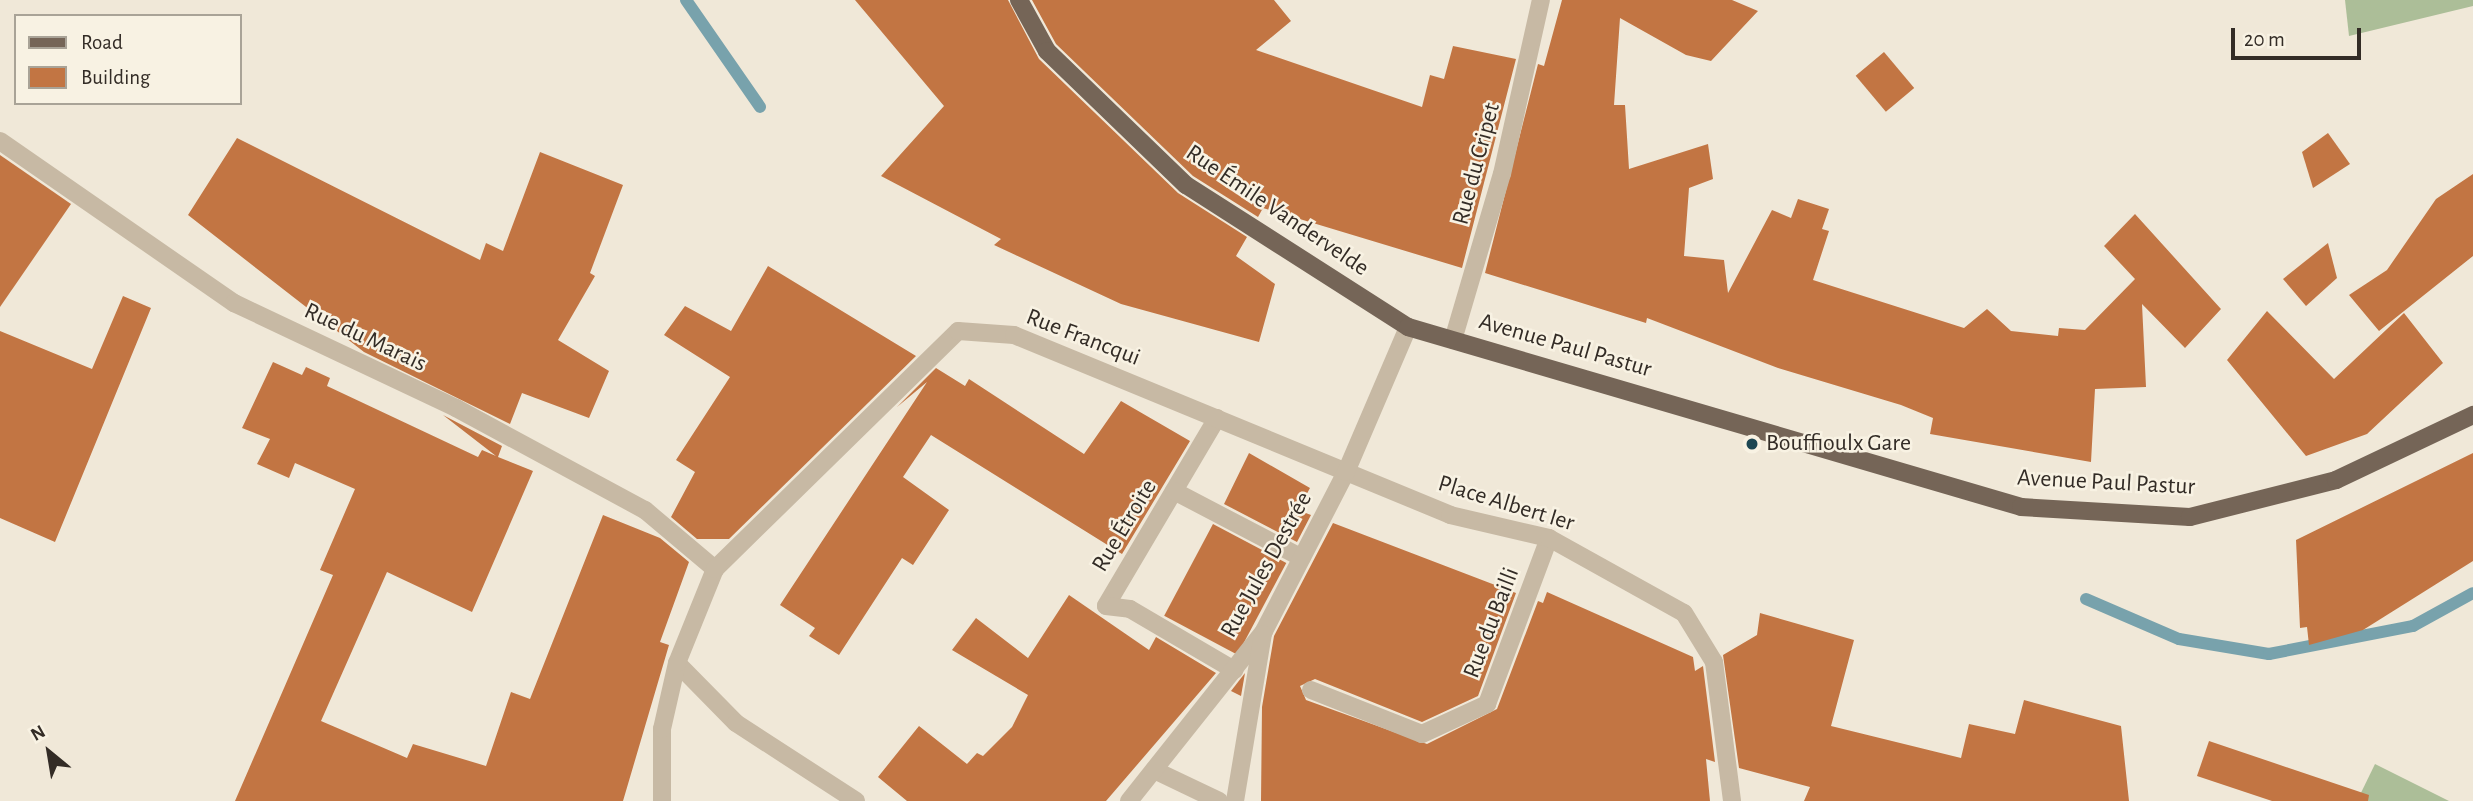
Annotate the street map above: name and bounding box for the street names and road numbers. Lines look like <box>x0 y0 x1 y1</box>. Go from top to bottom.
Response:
street label: Rue du Cripet <box>1447 100 1507 228</box>
street label: Rue Émile Vandervelde <box>1180 139 1374 283</box>
street label: Rue du Marais <box>299 297 431 379</box>
street label: Rue Francqui <box>1022 303 1144 373</box>
street label: Avenue Paul Pastur <box>1475 308 1655 384</box>
street label: Avenue Paul Pastur <box>2016 464 2196 502</box>
street label: Place Albert Ier <box>1434 470 1578 538</box>
street label: Rue Étroite <box>1086 475 1164 577</box>
street label: Rue Jules Destrée <box>1215 487 1319 643</box>
street label: Rue du Bailli <box>1458 564 1526 682</box>

